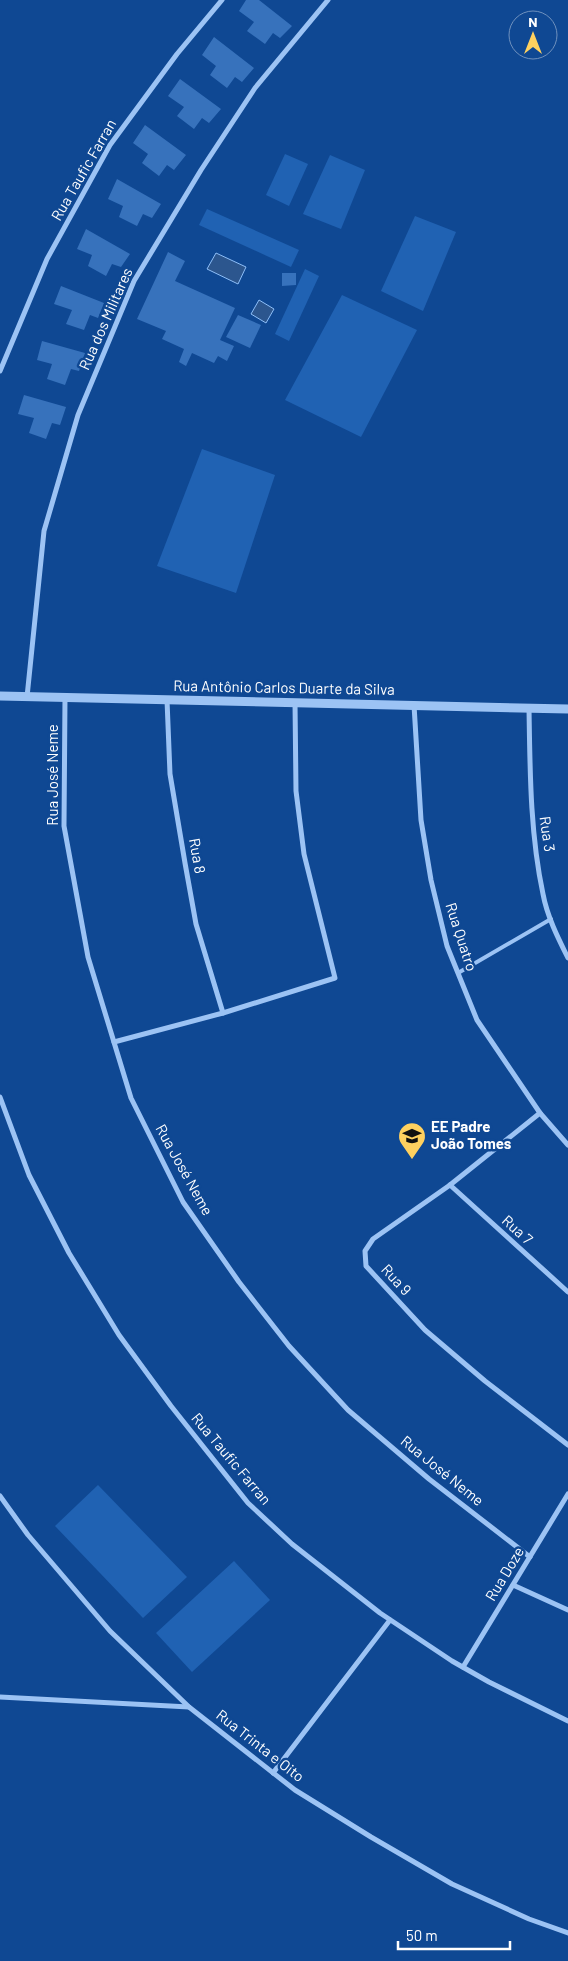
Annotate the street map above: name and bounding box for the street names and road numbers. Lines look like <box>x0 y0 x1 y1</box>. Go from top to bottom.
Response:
street label: Rua Taufic Farran <box>47 116 119 223</box>
street label: Rua dos Militares <box>75 265 136 372</box>
street label: Rua Antônio Carlos Duarte da Silva <box>173 676 395 698</box>
street label: Rua José Neme <box>43 724 61 826</box>
street label: Rua 3 <box>537 815 559 853</box>
street label: Rua 8 <box>186 837 210 875</box>
street label: Rua Quatro <box>442 900 482 973</box>
street label: Rua José Neme <box>152 1121 217 1218</box>
street label: Rua 7 <box>499 1211 537 1248</box>
street label: Rua 9 <box>378 1260 415 1299</box>
street label: Rua Taufic Farran <box>188 1409 275 1508</box>
street label: Rua José Neme <box>398 1431 488 1509</box>
street label: Rua Doze <box>481 1543 527 1604</box>
street label: Rua Trinta e Oito <box>213 1705 308 1785</box>

